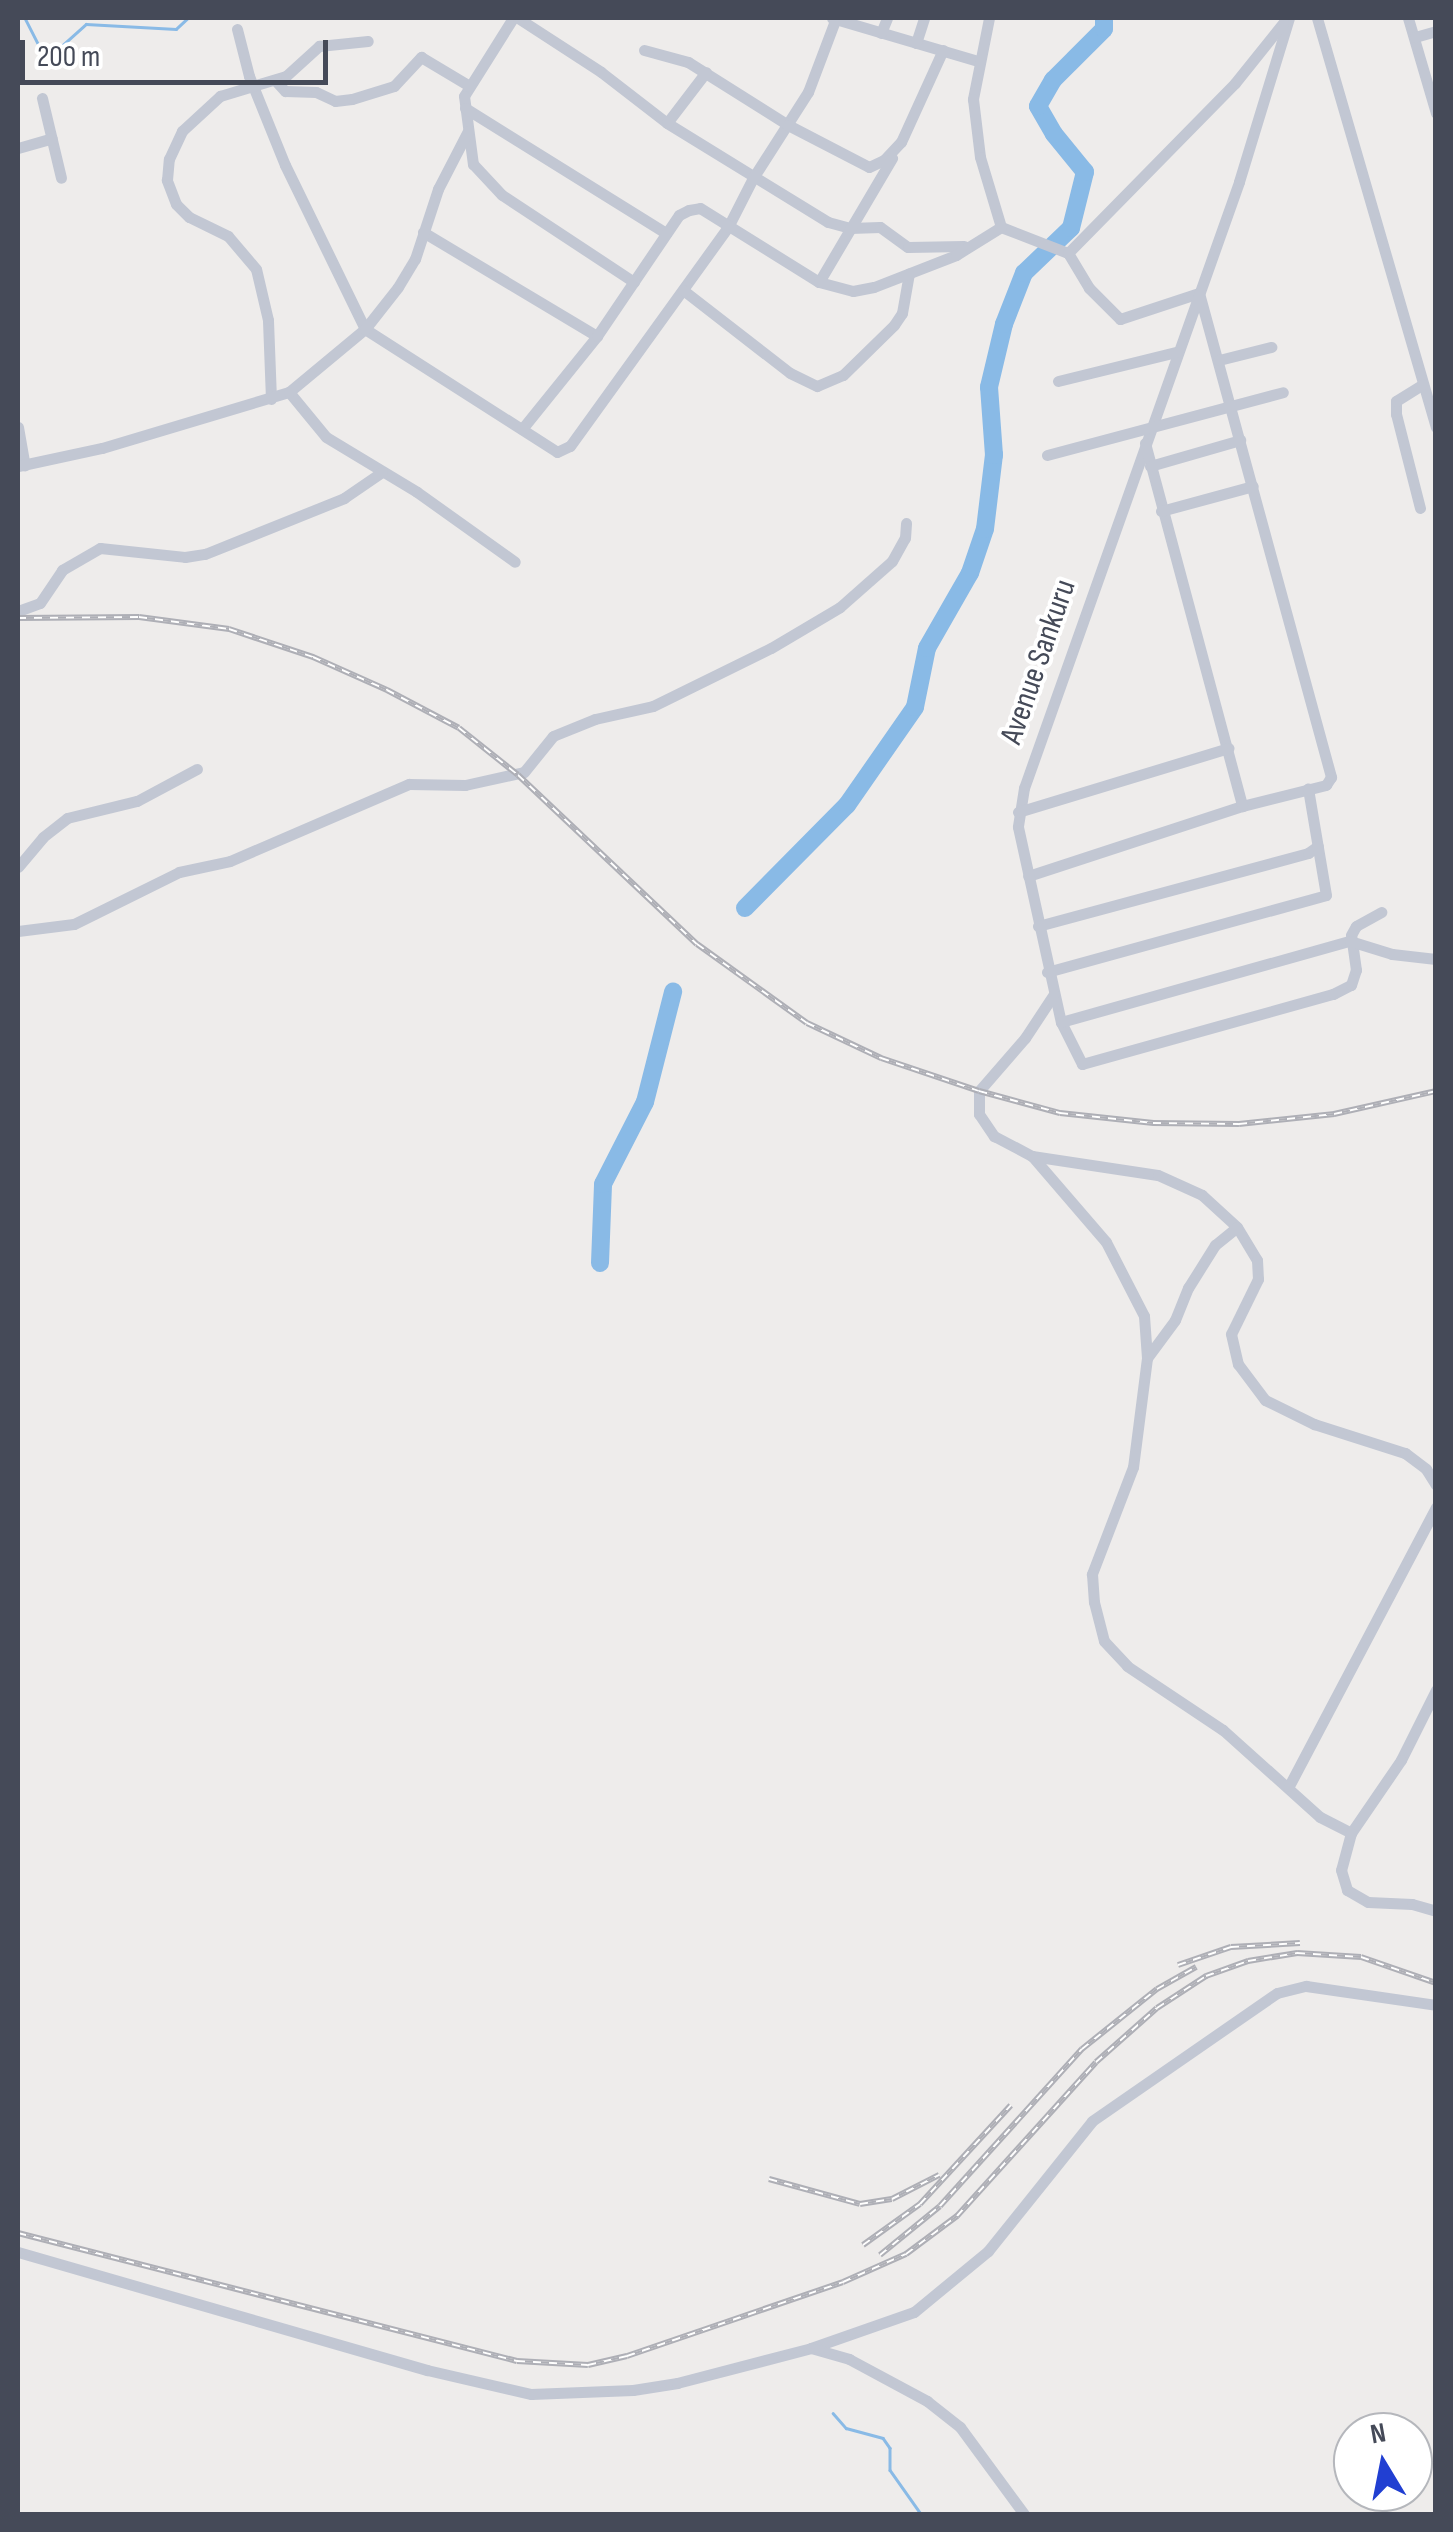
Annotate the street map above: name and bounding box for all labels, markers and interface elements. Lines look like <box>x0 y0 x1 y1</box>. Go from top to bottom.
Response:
scale bar <box>25 20 332 82</box>
text: 200 m <box>37 39 100 75</box>
street label: Avenue Sankuru <box>993 575 1085 749</box>
north arrow <box>1333 2412 1433 2512</box>
text: N <box>1368 2416 1388 2451</box>

